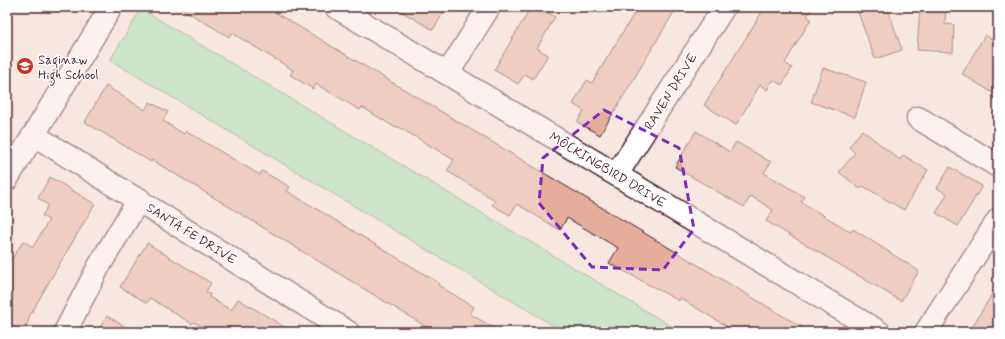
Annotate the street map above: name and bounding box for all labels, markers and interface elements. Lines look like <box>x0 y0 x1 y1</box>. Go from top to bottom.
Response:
street label: RAVEN DRIVE <box>641 50 702 133</box>
place label: Saginaw High School <box>38 52 99 86</box>
school or university icon: Saginaw High School <box>15 56 35 76</box>
street label: MOCKINGBIRD DRIVE <box>546 129 669 212</box>
street label: SANTA FE DRIVE <box>143 200 240 269</box>

